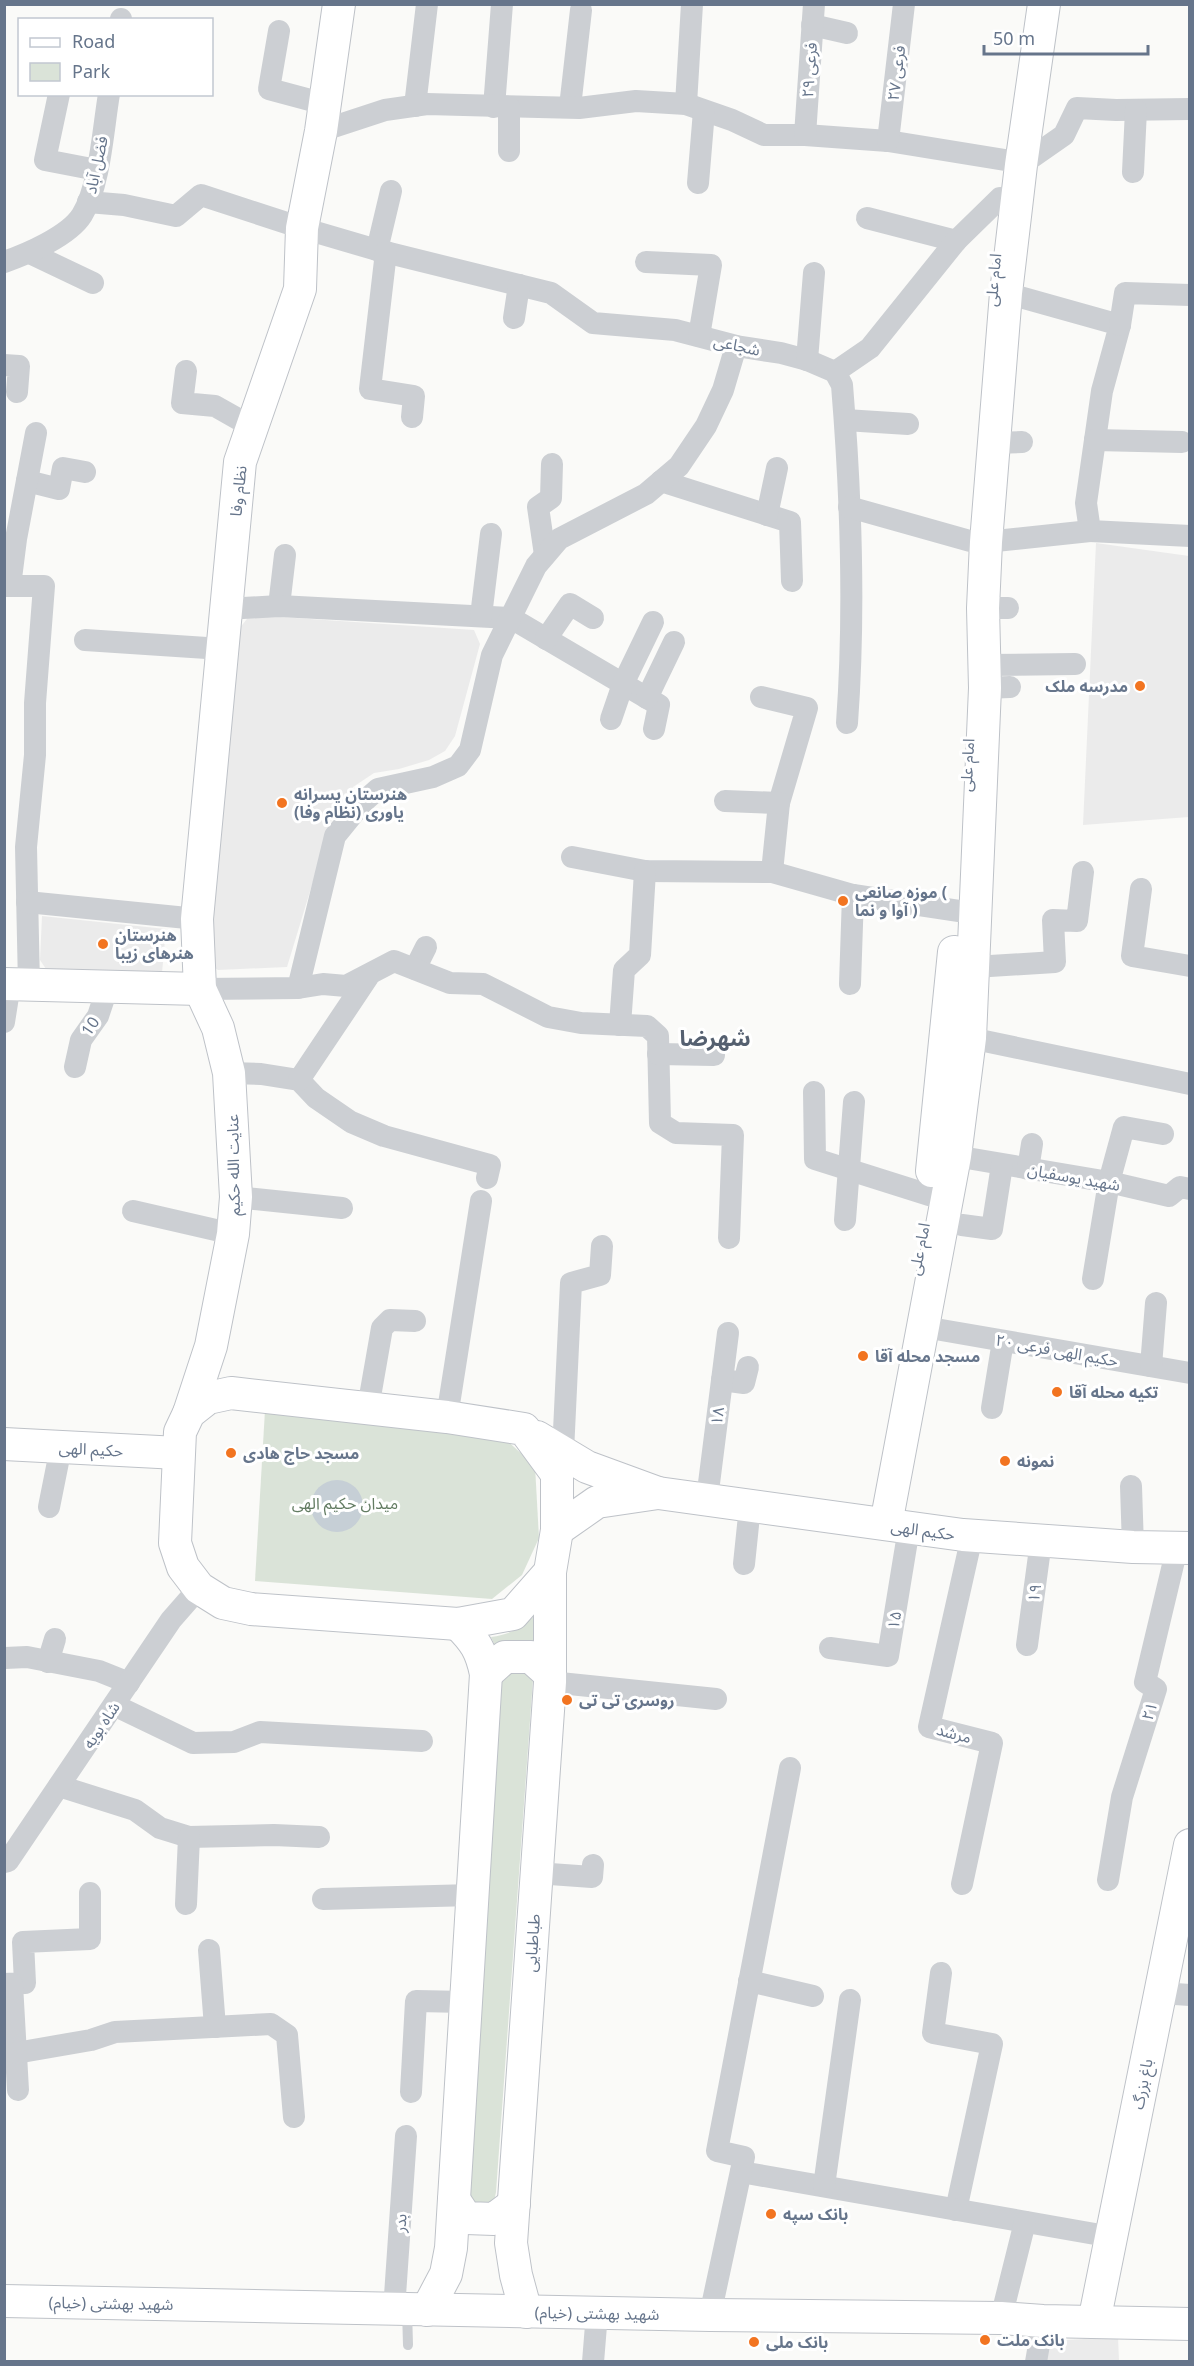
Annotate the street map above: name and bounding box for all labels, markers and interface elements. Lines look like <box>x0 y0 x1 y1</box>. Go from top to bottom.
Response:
legend <box>18 18 213 96</box>
scale bar <box>984 18 1148 56</box>
text: 50 m <box>993 26 1035 50</box>
text: Road <box>72 29 115 53</box>
street label: فرعی ۲۹ <box>796 42 822 98</box>
street label: فرعی ۲۷ <box>882 44 910 102</box>
text: Park <box>72 59 110 83</box>
street label: فضل آباد <box>79 134 113 196</box>
street label: امام علی <box>980 252 1008 308</box>
street label: شجاعی <box>712 329 762 361</box>
street label: نظام وفا <box>224 464 254 518</box>
place label: مدرسه ملک <box>1045 675 1128 697</box>
marker: مدرسه ملک <box>1133 679 1147 693</box>
street label: امام علی <box>955 738 981 792</box>
place label: هنرستان پسرانه یاوری (نظام وفا) <box>294 783 407 824</box>
marker: هنرستان پسرانه یاوری (نظام وفا) <box>275 796 289 810</box>
place label: موزه صانعی ( آوا و نما ) <box>855 881 947 921</box>
marker: موزه صانعی ( آوا و نما ) <box>836 894 850 908</box>
place label: هنرستان هنرهای زیبا <box>115 924 194 964</box>
marker: هنرستان هنرهای زیبا <box>96 937 110 951</box>
street label: 10 <box>76 1012 104 1040</box>
district label: شهرضا <box>679 1022 751 1052</box>
street label: عنایت الله حکیم <box>221 1114 247 1216</box>
street label: شهید یوسفیان <box>1026 1158 1122 1196</box>
street label: امام علی <box>903 1221 937 1278</box>
street label: حکیم الهی فرعی ۲۰ <box>994 1328 1120 1374</box>
place label: مسجد محله آقا <box>875 1345 980 1367</box>
marker: مسجد محله آقا <box>856 1349 870 1363</box>
place label: تکیه محله آقا <box>1069 1381 1159 1403</box>
marker: تکیه محله آقا <box>1050 1385 1064 1399</box>
street label: ۱۸ <box>705 1406 729 1426</box>
street label: حکیم الهی <box>58 1436 124 1464</box>
place label: مسجد حاج هادی <box>243 1442 359 1465</box>
marker: مسجد حاج هادی <box>224 1446 238 1460</box>
place label: نمونه <box>1017 1450 1054 1472</box>
marker: نمونه <box>998 1454 1012 1468</box>
park label: میدان حکیم الهی <box>292 1492 398 1516</box>
street label: حکیم الهی <box>889 1515 956 1547</box>
street label: ۱۹ <box>1022 1582 1046 1604</box>
street label: ۱۵ <box>882 1609 906 1631</box>
place label: روسری تی تی <box>579 1689 674 1711</box>
marker: روسری تی تی <box>560 1693 574 1707</box>
street label: شاه بویه <box>77 1697 125 1753</box>
street label: ۲۱ <box>1136 1699 1162 1723</box>
street label: مرشد <box>934 1718 974 1748</box>
street label: طباطبایی <box>519 1913 545 1973</box>
street label: باغ بزرگ <box>1126 2057 1160 2112</box>
place label: بانک سپه <box>783 2203 848 2225</box>
marker: بانک سپه <box>764 2207 778 2221</box>
street label: بدر <box>388 2213 412 2234</box>
street label: شهید بهشتی (خیام) <box>48 2291 173 2317</box>
street label: شهید بهشتی (خیام) <box>534 2301 659 2327</box>
place label: بانک ملت <box>997 2329 1065 2351</box>
place label: بانک ملی <box>766 2331 828 2353</box>
marker: بانک ملت <box>978 2333 992 2347</box>
marker: بانک ملی <box>747 2335 761 2349</box>

